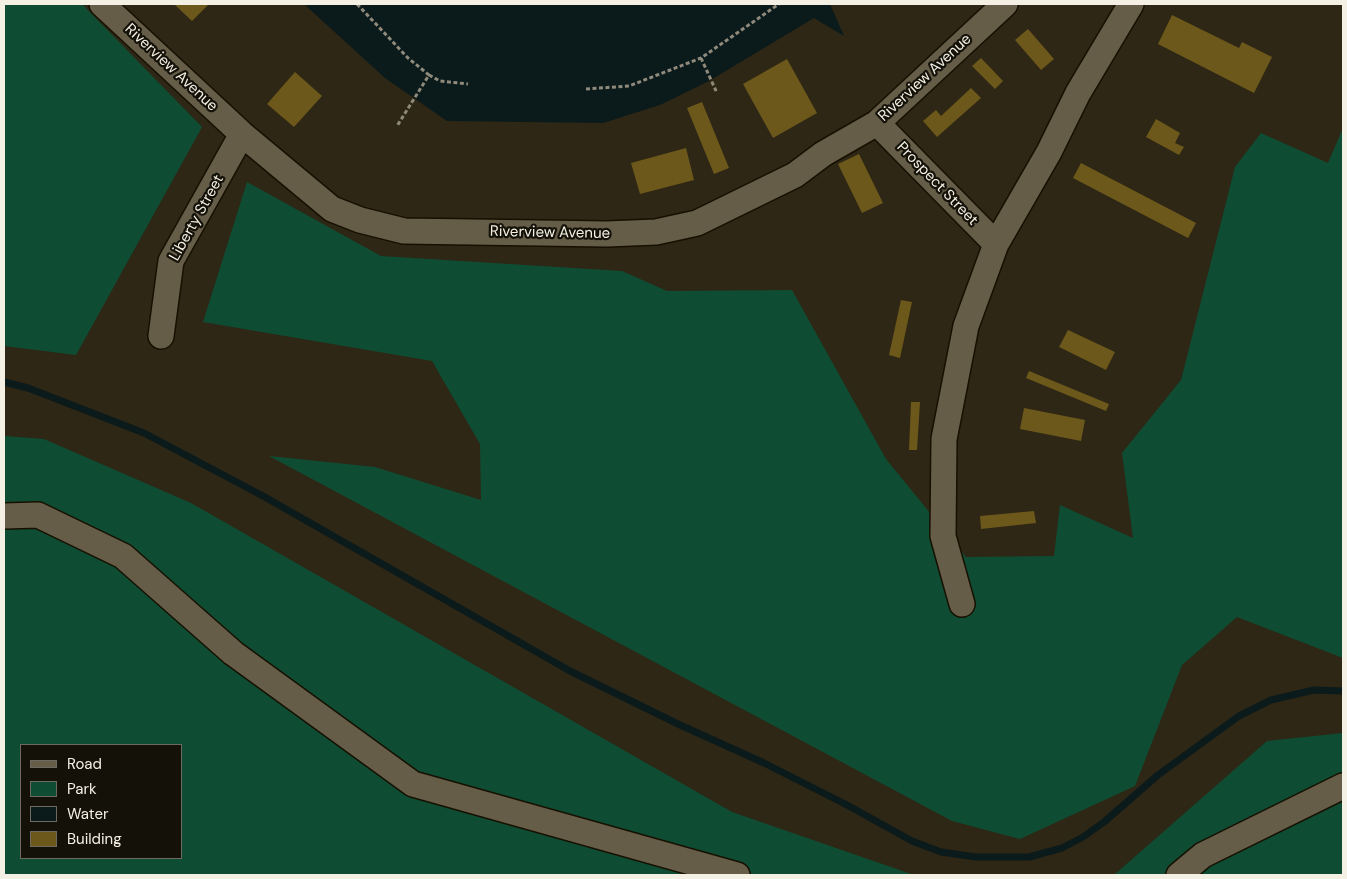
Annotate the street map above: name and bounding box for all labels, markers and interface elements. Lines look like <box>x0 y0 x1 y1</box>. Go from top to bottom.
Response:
street label: Riverview Avenue <box>121 20 221 116</box>
street label: Riverview Avenue <box>875 30 975 126</box>
street label: Prospect Street <box>893 139 981 229</box>
street label: Liberty Street <box>166 172 228 264</box>
street label: Riverview Avenue <box>490 223 610 243</box>
legend <box>20 744 182 859</box>
text: Road <box>67 754 102 774</box>
text: Park <box>67 779 97 799</box>
text: Water <box>67 804 108 824</box>
text: Building <box>67 829 122 849</box>

